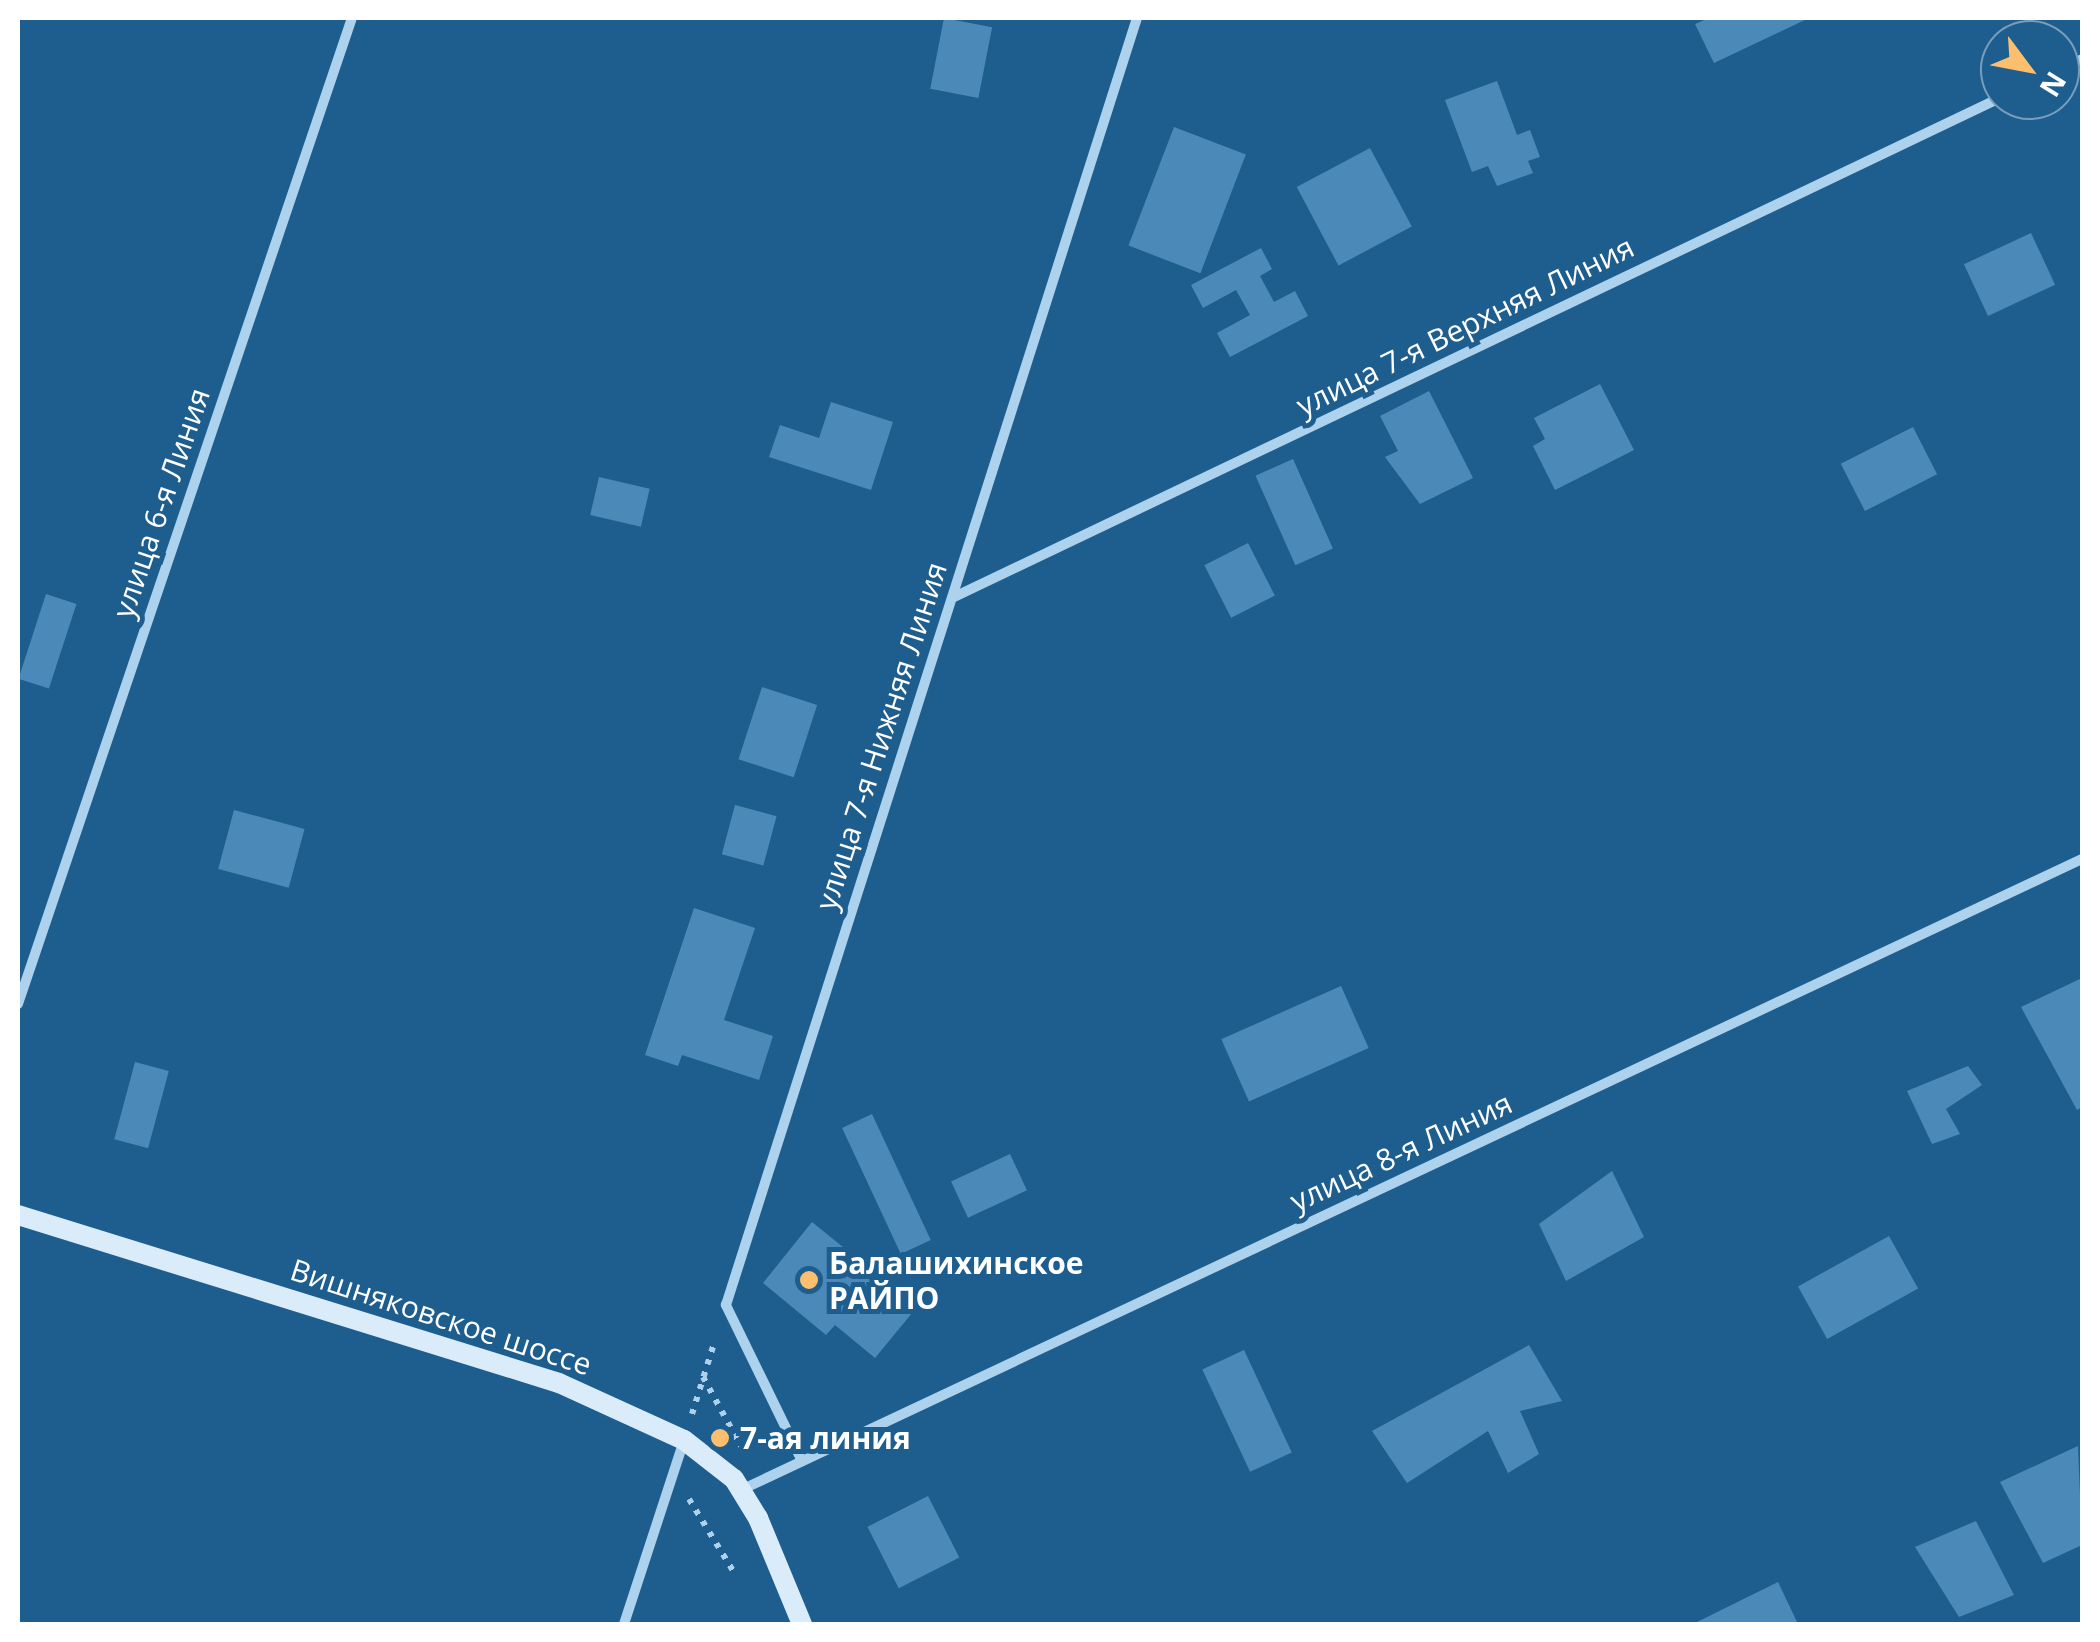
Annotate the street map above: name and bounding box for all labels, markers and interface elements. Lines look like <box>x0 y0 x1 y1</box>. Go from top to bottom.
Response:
north arrow <box>1980 20 2080 120</box>
text: N <box>2032 65 2076 105</box>
street label: улица 7-я Верхняя Линия <box>1290 229 1640 423</box>
street label: улица 6-я Линия <box>105 383 217 623</box>
street label: улица 7-я Нижняя Линия <box>808 557 954 915</box>
street label: улица 8-я Линия <box>1284 1085 1518 1219</box>
place label: Балашихинское РАЙПО <box>829 1245 1084 1316</box>
street label: Вишняковское шоссе <box>286 1251 596 1383</box>
marker: Балашихинское РАЙПО <box>798 1269 820 1291</box>
place label: 7-ая линия <box>740 1420 911 1456</box>
marker: 7-ая линия <box>709 1427 731 1449</box>

